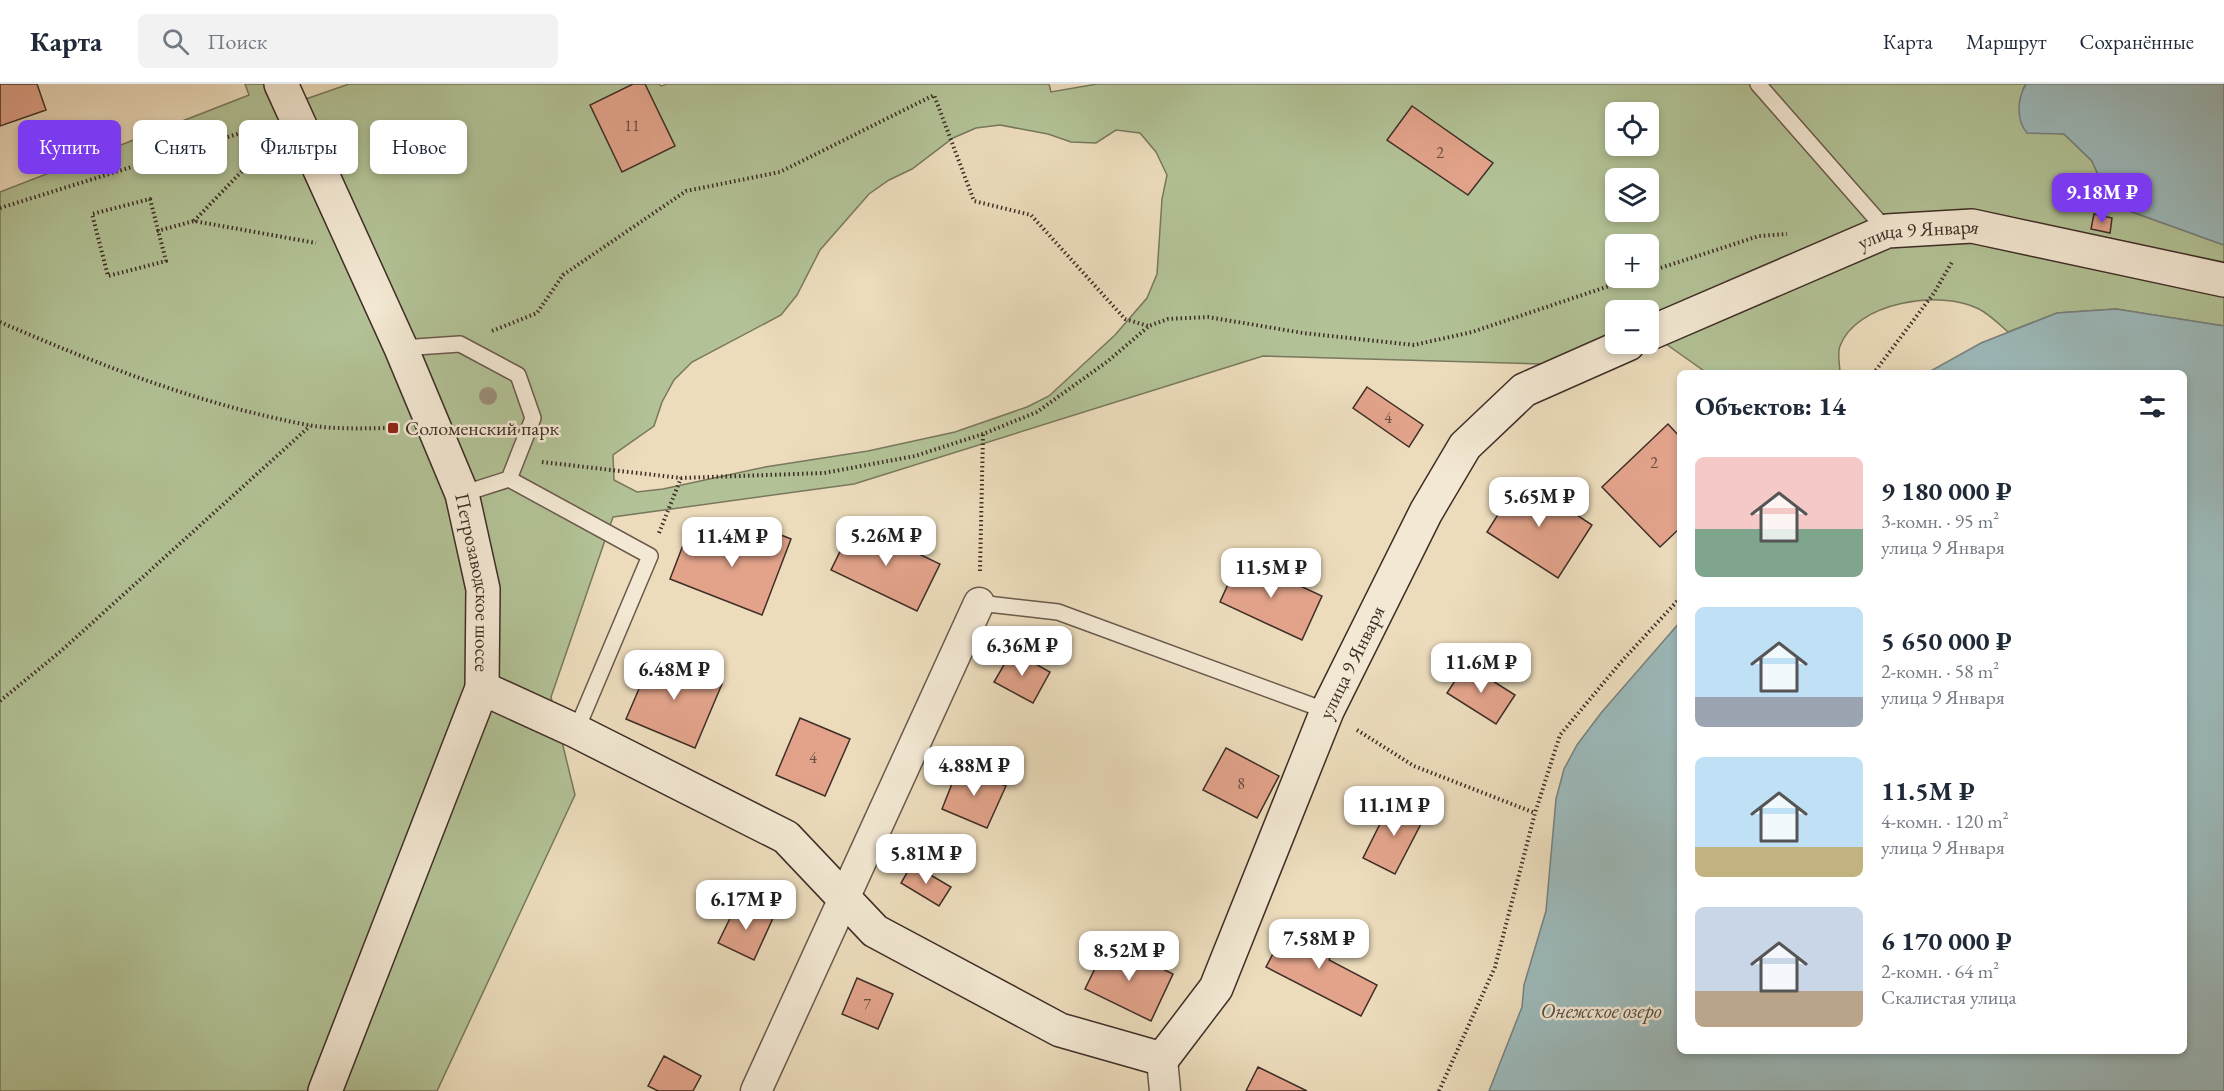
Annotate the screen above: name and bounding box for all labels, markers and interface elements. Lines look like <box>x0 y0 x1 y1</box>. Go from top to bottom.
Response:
search box <box>138 14 558 68</box>
text: Карта <box>30 23 102 59</box>
icon: search <box>159 25 192 58</box>
text: Поиск <box>207 27 267 56</box>
text: Карта <box>1883 28 1933 55</box>
text: Маршрут <box>1966 28 2047 55</box>
text: Сохранённые <box>2080 28 2194 55</box>
map controls <box>1605 102 1659 354</box>
button: locate <box>1605 102 1659 156</box>
house number: 11 <box>624 115 640 136</box>
chip: Купить <box>18 120 121 174</box>
chip: Снять <box>133 120 227 174</box>
chip: Фильтры <box>239 120 358 174</box>
chip: Новое <box>370 120 467 174</box>
house number: 2 <box>1436 142 1444 163</box>
button: layers <box>1605 168 1659 222</box>
pin: 9.18M ₽ <box>2047 173 2157 224</box>
text: 9.18M ₽ <box>2066 179 2138 205</box>
street label: улица 9 Января <box>1853 213 1982 255</box>
button: + <box>1605 234 1659 288</box>
button: − <box>1605 300 1659 354</box>
text: Объектов: 14 <box>1695 389 1846 423</box>
icon: filters <box>2136 390 2169 423</box>
house number: 4 <box>1384 407 1392 428</box>
place label: Соломенский парк <box>405 415 560 441</box>
marker: Соломенский парк <box>386 421 400 435</box>
house number: 2 <box>1650 452 1658 473</box>
text: 9 180 000 ₽ <box>1881 474 2012 508</box>
pin: 5.65M ₽ <box>1484 477 1594 528</box>
icon: home <box>1743 481 1815 553</box>
text: 5.65M ₽ <box>1503 483 1575 509</box>
street label: Петрозаводское шоссе <box>449 490 496 672</box>
text: 3-комн. · 95 m² <box>1881 508 1999 534</box>
pin: 5.26M ₽ <box>831 516 941 567</box>
pin: 11.4M ₽ <box>677 517 787 568</box>
text: 5.26M ₽ <box>850 522 922 548</box>
text: 11.4M ₽ <box>696 523 768 549</box>
text: улица 9 Января <box>1881 534 2005 560</box>
pin: 11.5M ₽ <box>1216 548 1326 599</box>
text: 11.5M ₽ <box>1235 554 1307 580</box>
street label: улица 9 Января <box>1312 601 1390 723</box>
text: 5 650 000 ₽ <box>1881 624 2012 658</box>
pin: 6.36M ₽ <box>967 626 1077 677</box>
icon: home <box>1743 631 1815 703</box>
text: 6.36M ₽ <box>986 632 1058 658</box>
pin: 11.6M ₽ <box>1426 643 1536 694</box>
text: 11.6M ₽ <box>1445 649 1517 675</box>
pin: 6.48M ₽ <box>619 650 729 701</box>
text: 6.48M ₽ <box>638 656 710 682</box>
text: 2-комн. · 58 m² <box>1881 658 1999 684</box>
text: улица 9 Января <box>1881 684 2005 710</box>
pin: 4.88M ₽ <box>919 746 1029 797</box>
house number: 4 <box>809 747 817 768</box>
text: 4.88M ₽ <box>938 752 1010 778</box>
house number: 8 <box>1237 773 1245 794</box>
text: 11.5M ₽ <box>1881 774 1975 808</box>
icon: home <box>1743 781 1815 853</box>
pin: 11.1M ₽ <box>1339 786 1449 837</box>
text: 11.1M ₽ <box>1358 792 1430 818</box>
text: 4-комн. · 120 m² <box>1881 808 2009 834</box>
pin: 5.81M ₽ <box>871 834 981 885</box>
text: улица 9 Января <box>1881 834 2005 860</box>
text: 5.81M ₽ <box>890 840 962 866</box>
pin: 6.17M ₽ <box>691 880 801 931</box>
text: 6.17M ₽ <box>710 886 782 912</box>
pin: 7.58M ₽ <box>1264 919 1374 970</box>
text: 6 170 000 ₽ <box>1881 924 2012 958</box>
text: 7.58M ₽ <box>1283 925 1355 951</box>
pin: 8.52M ₽ <box>1074 931 1184 982</box>
icon: home <box>1743 931 1815 1003</box>
text: 8.52M ₽ <box>1093 937 1165 963</box>
text: 2-комн. · 64 m² <box>1881 958 1999 984</box>
text: Скалистая улица <box>1881 984 2017 1010</box>
house number: 7 <box>863 994 871 1015</box>
water label: Онежское озеро <box>1540 997 1662 1024</box>

